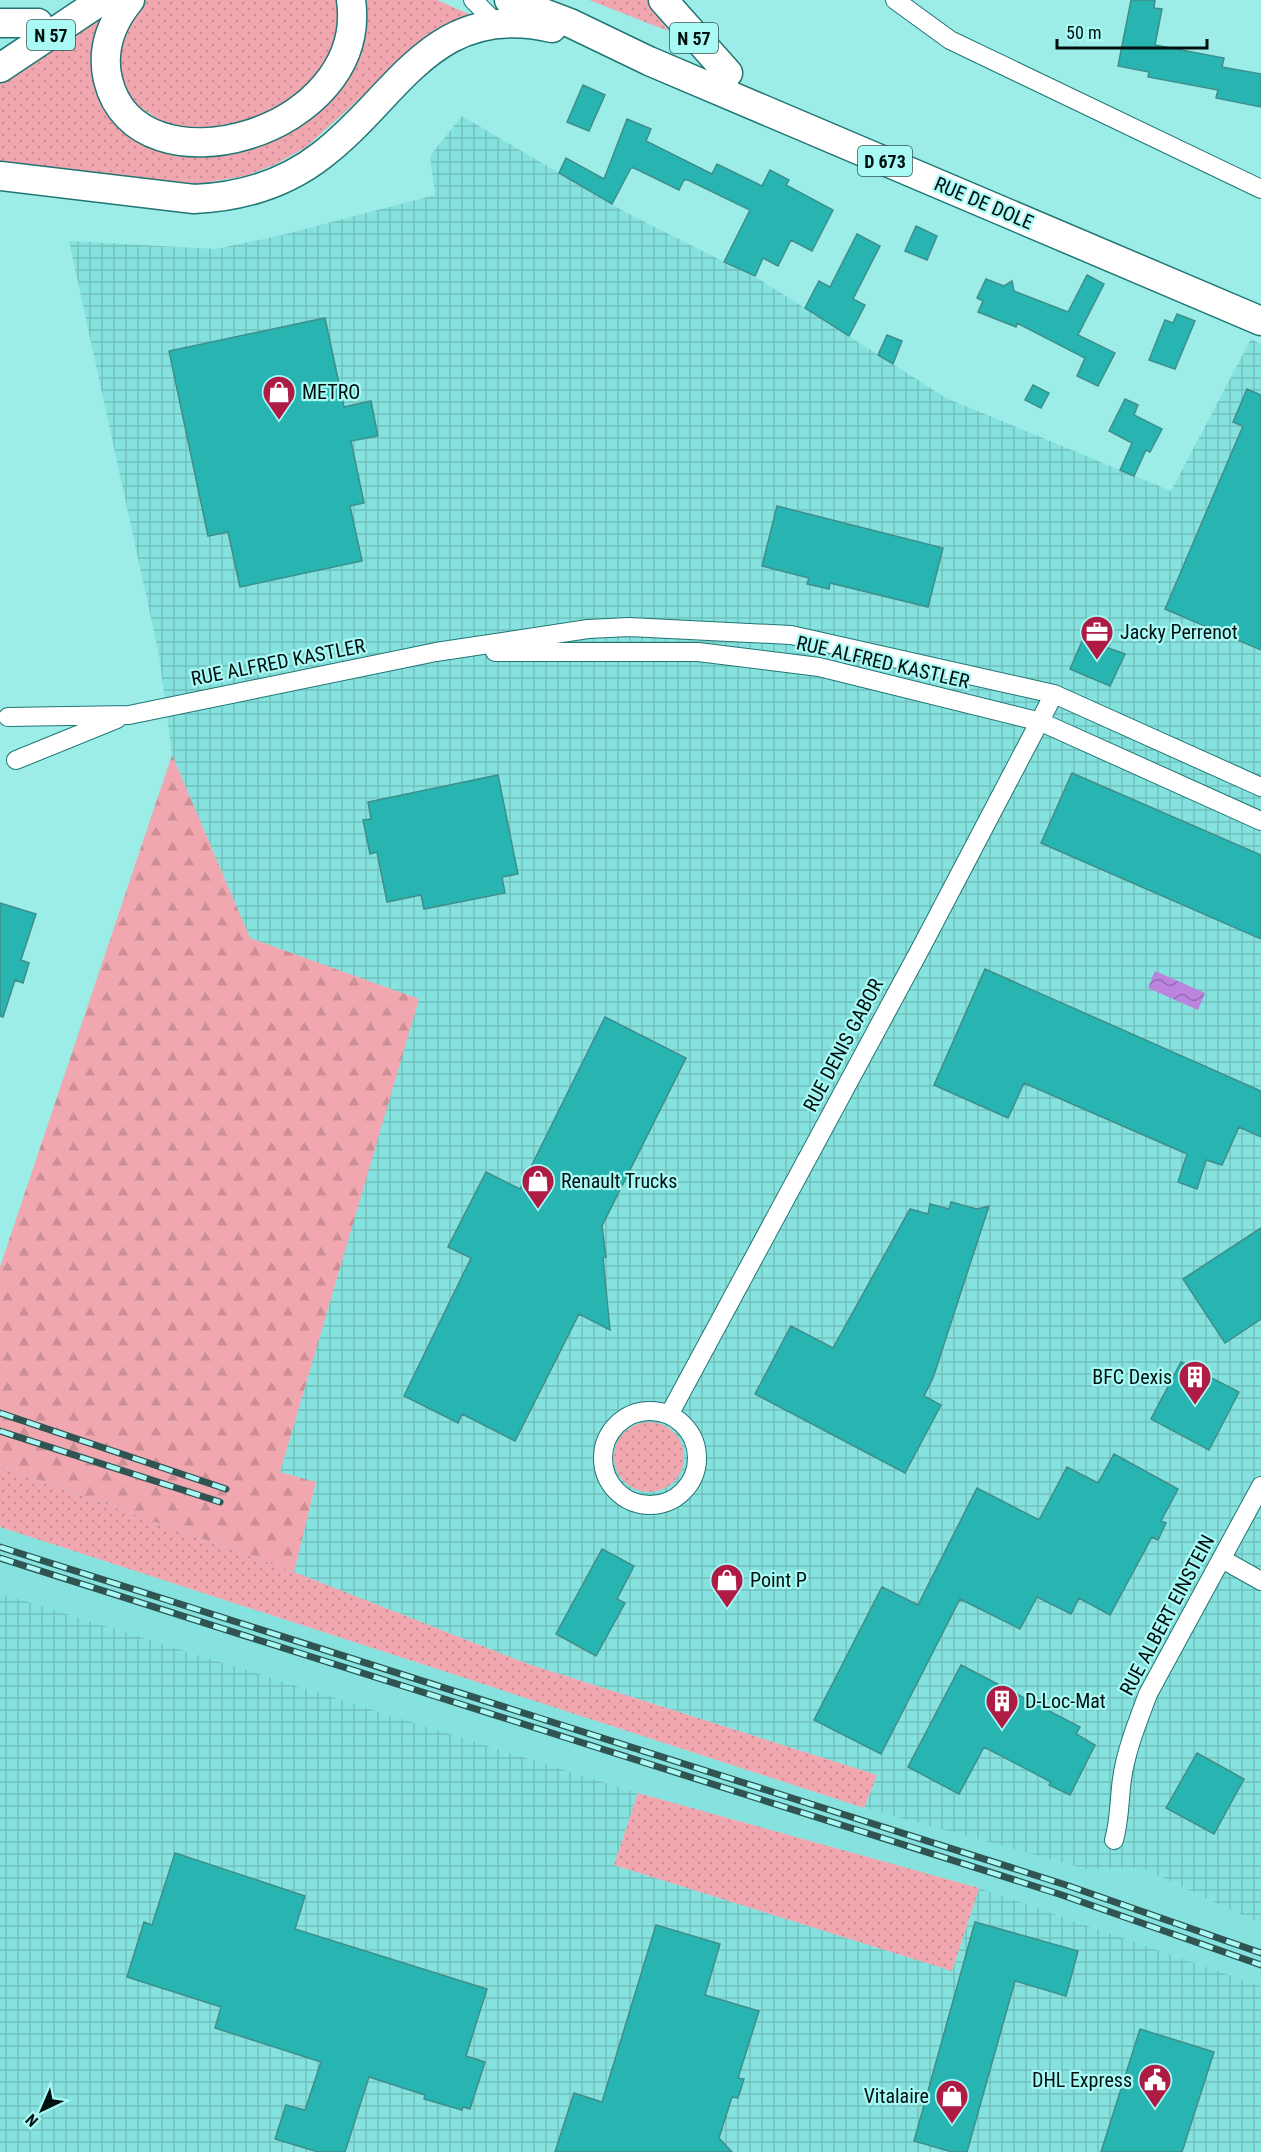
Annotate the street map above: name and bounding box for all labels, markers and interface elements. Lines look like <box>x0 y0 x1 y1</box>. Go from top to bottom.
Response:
scale bar <box>1057 12 1207 50</box>
road number: N 57 <box>27 20 75 50</box>
text: 50 m <box>1066 22 1101 43</box>
road number: N 57 <box>670 23 718 53</box>
road number: D 673 <box>858 146 912 176</box>
street label: RUE DE DOLE <box>931 171 1037 235</box>
shop icon: METRO <box>261 374 297 421</box>
place label: METRO <box>302 380 360 404</box>
office icon: Jacky Perrenot <box>1079 614 1115 661</box>
place label: Jacky Perrenot <box>1120 620 1238 644</box>
street label: RUE ALFRED KASTLER <box>794 630 972 694</box>
street label: RUE ALFRED KASTLER <box>189 633 367 691</box>
street label: RUE DENIS GABOR <box>798 974 888 1116</box>
shop icon: Renault Trucks <box>520 1163 556 1210</box>
place label: Renault Trucks <box>561 1169 677 1193</box>
building icon: BFC Dexis <box>1177 1359 1213 1406</box>
place label: BFC Dexis <box>1092 1365 1172 1389</box>
street label: RUE ALBERT EINSTEIN <box>1115 1531 1219 1699</box>
shop icon: Point P <box>709 1562 745 1609</box>
place label: Point P <box>750 1568 807 1592</box>
building icon: D-Loc-Mat <box>984 1683 1020 1730</box>
place label: D-Loc-Mat <box>1025 1689 1106 1713</box>
public building icon: DHL Express <box>1137 2062 1173 2109</box>
place label: DHL Express <box>1032 2068 1132 2092</box>
shop icon: Vitalaire <box>934 2078 970 2125</box>
north arrow <box>12 2080 72 2140</box>
place label: Vitalaire <box>864 2084 929 2108</box>
text: N <box>22 2110 42 2131</box>

